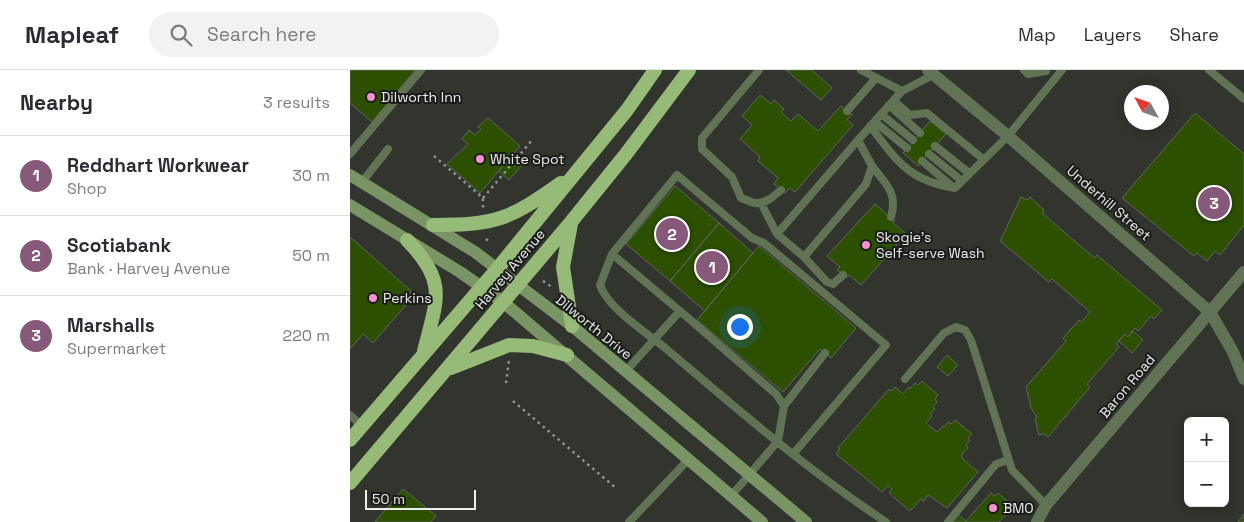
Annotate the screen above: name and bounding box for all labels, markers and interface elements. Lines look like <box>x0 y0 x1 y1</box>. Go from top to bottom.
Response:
search box <box>149 12 499 57</box>
text: Mapleaf <box>25 19 119 50</box>
icon: search <box>167 21 195 49</box>
text: Search here <box>207 22 317 47</box>
text: Map <box>1018 23 1056 46</box>
text: Layers <box>1084 23 1141 46</box>
text: Share <box>1169 23 1219 46</box>
north arrow <box>1124 85 1169 130</box>
place label: Dilworth Inn <box>381 88 461 106</box>
text: Nearby <box>20 89 93 116</box>
marker: Dilworth Inn <box>365 91 377 103</box>
text: 3 results <box>263 92 330 113</box>
place label: White Spot <box>490 150 565 168</box>
text: Reddhart Workwear <box>67 153 249 178</box>
marker: White Spot <box>474 153 486 165</box>
street label: Underhill Street <box>1063 162 1155 244</box>
text: 1 <box>32 165 40 186</box>
text: 30 m <box>292 165 330 186</box>
text: Shop <box>67 178 107 199</box>
pin: 3 <box>1198 184 1230 222</box>
pin: 2 <box>656 215 688 253</box>
street label: Harvey Avenue <box>471 225 549 313</box>
place label: Skogie's Self-serve Wash <box>876 228 985 262</box>
text: Scotiabank <box>67 233 171 258</box>
marker: Skogie's Self-serve Wash <box>860 239 872 251</box>
text: 2 <box>31 245 41 266</box>
text: 50 m <box>292 245 330 266</box>
pin: 1 <box>696 248 728 286</box>
text: Bank · Harvey Avenue <box>67 258 230 279</box>
place label: Perkins <box>383 289 432 307</box>
street label: Dilworth Drive <box>552 291 636 363</box>
marker: Perkins <box>367 292 379 304</box>
text: Marshalls <box>67 313 155 338</box>
your location <box>727 314 753 340</box>
text: 3 <box>31 325 41 346</box>
text: 220 m <box>283 325 330 346</box>
text: Supermarket <box>67 338 166 359</box>
street label: Baron Road <box>1095 351 1159 421</box>
map controls <box>1184 417 1229 507</box>
button: + <box>1184 417 1229 462</box>
button: − <box>1184 462 1229 507</box>
scale bar <box>365 487 476 510</box>
text: 50 m <box>372 490 405 508</box>
place label: BMO <box>1003 499 1034 517</box>
marker: BMO <box>987 502 999 514</box>

